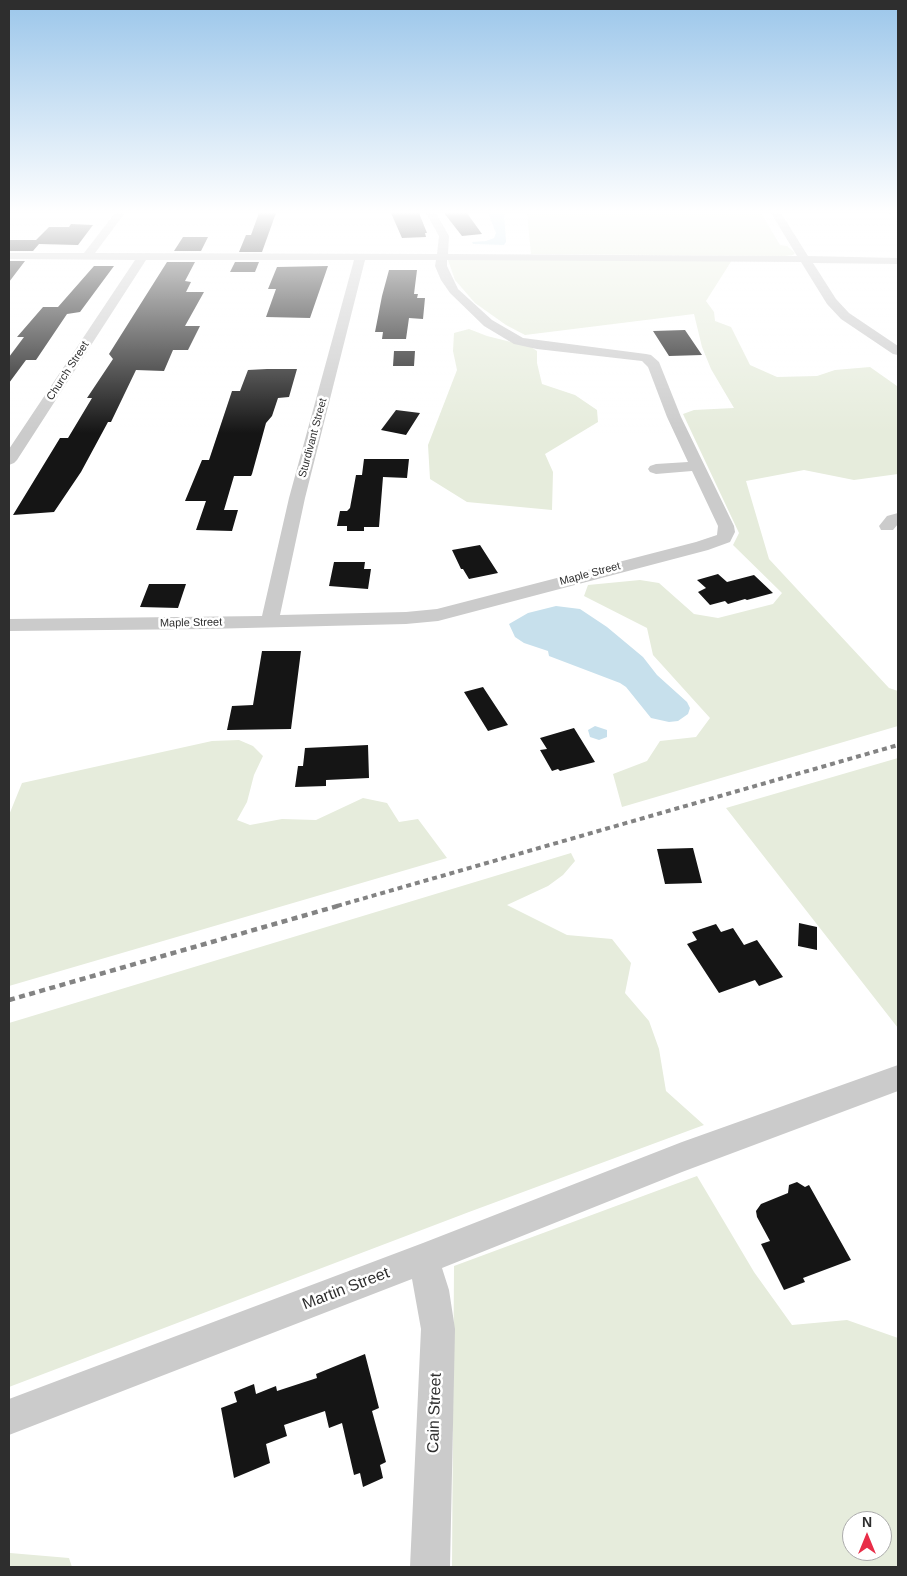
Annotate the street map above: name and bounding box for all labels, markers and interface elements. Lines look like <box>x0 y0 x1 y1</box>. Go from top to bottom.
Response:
street label: Church Street <box>44 339 92 403</box>
street label: Sturdivant Street <box>296 397 330 479</box>
street label: Maple Street <box>558 560 622 588</box>
street label: Maple Street <box>160 616 222 630</box>
street label: Martin Street <box>300 1264 392 1314</box>
street label: Cain Street <box>424 1373 446 1453</box>
north arrow <box>842 1511 892 1561</box>
text: N <box>862 1514 872 1530</box>

